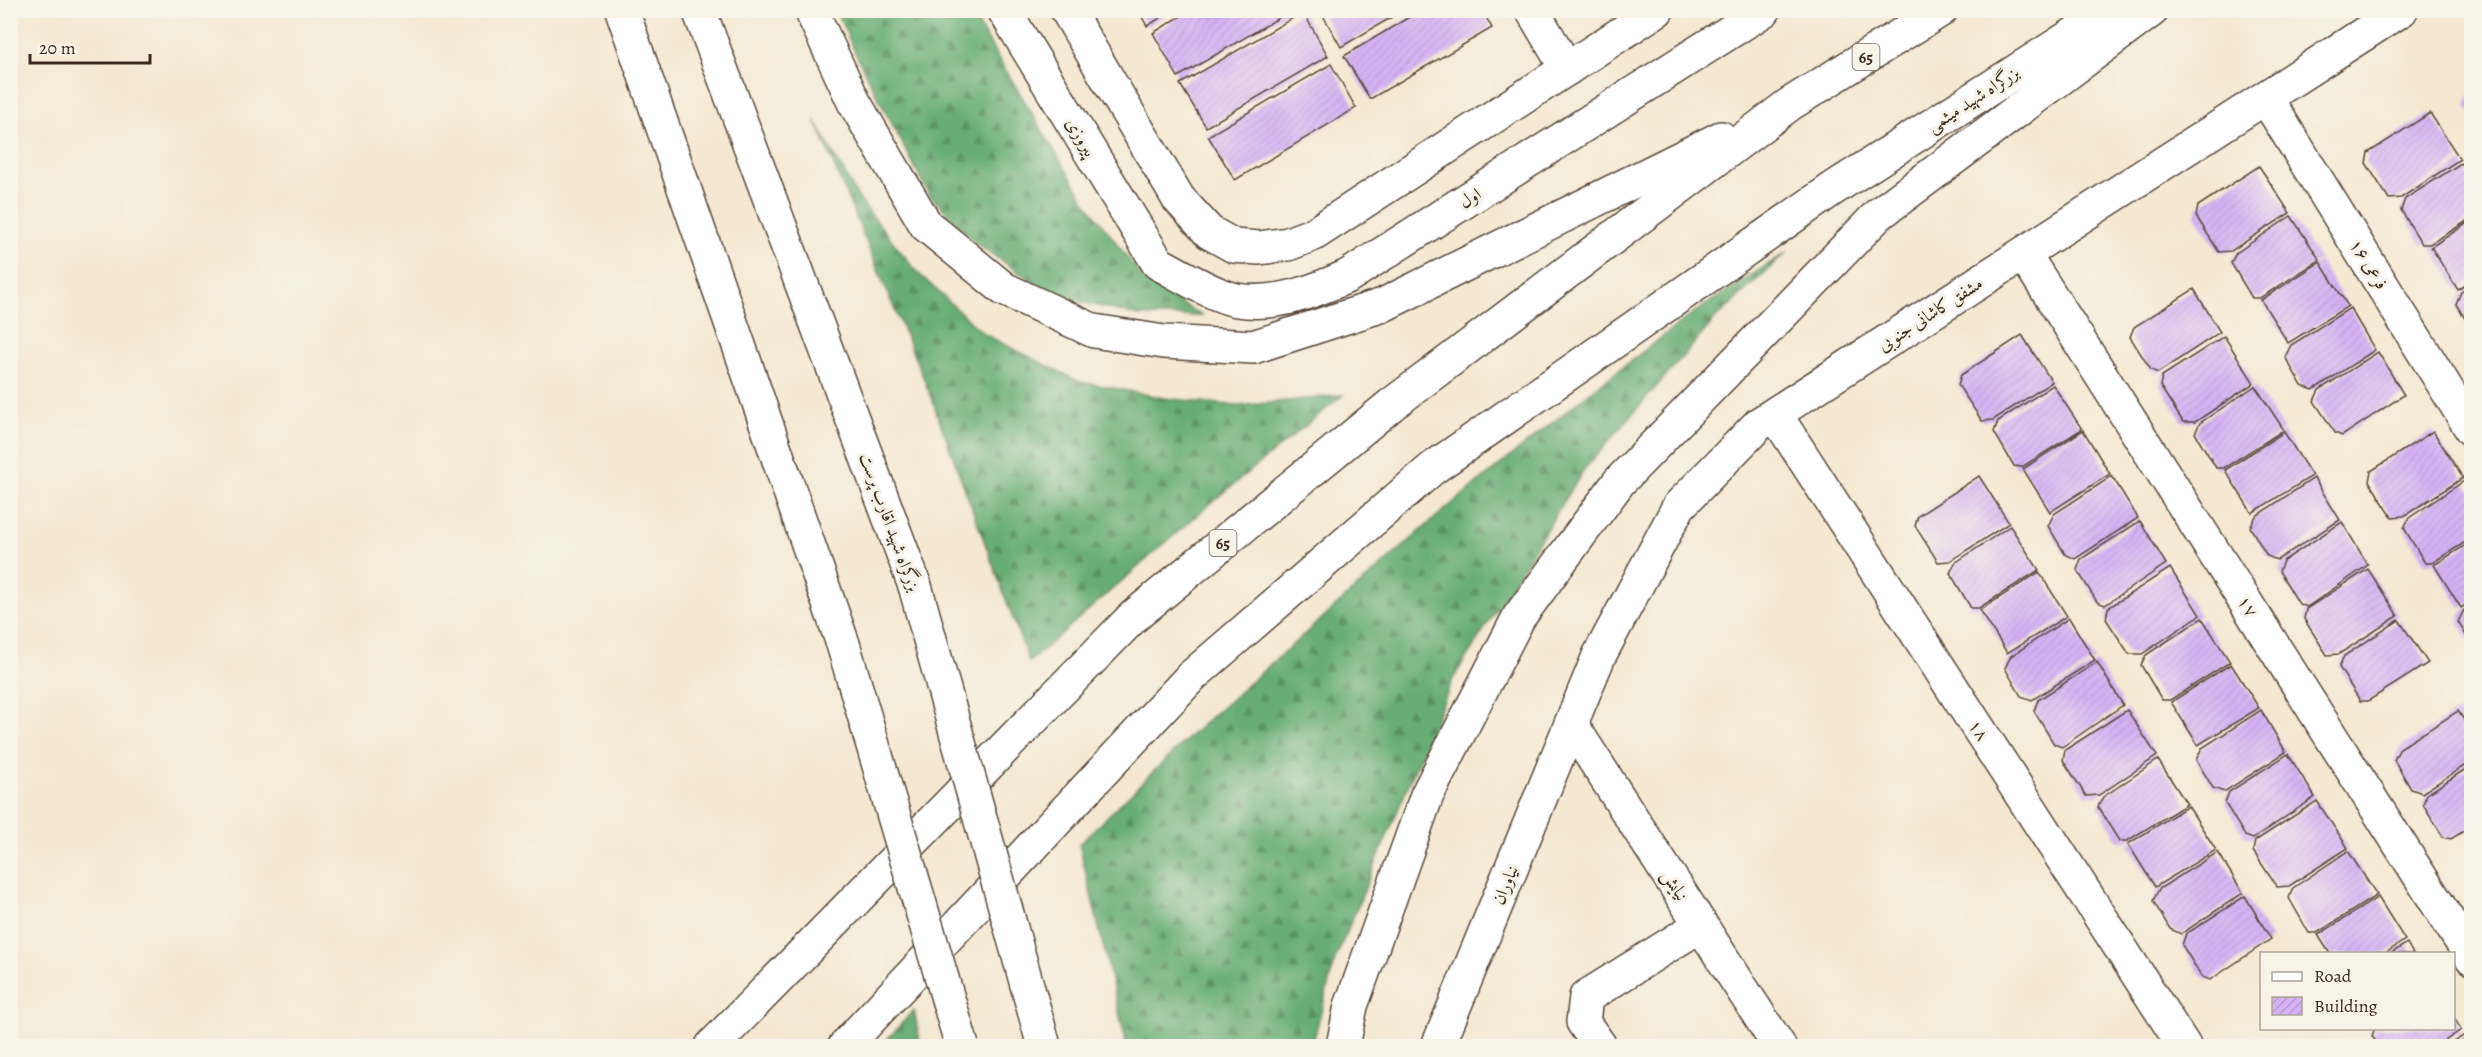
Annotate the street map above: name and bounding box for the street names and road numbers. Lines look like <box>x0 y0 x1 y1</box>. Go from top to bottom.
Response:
road number: 65 <box>1852 44 1880 70</box>
street label: بزرگراه شهید میثمی <box>1922 60 2024 138</box>
street label: پیروزی <box>1059 113 1103 163</box>
street label: اول <box>1454 182 1486 214</box>
street label: فرعی ۱۶ <box>2344 234 2394 294</box>
street label: مشفق کاشانی جنوبی <box>1873 271 1988 358</box>
street label: بزرگراه شهید اقارب پرست <box>854 449 926 595</box>
road number: 65 <box>1210 530 1236 556</box>
street label: ۱۷ <box>2232 591 2264 621</box>
street label: ۱۸ <box>1963 715 1995 745</box>
street label: نیاوران <box>1486 862 1524 908</box>
street label: نیایش <box>1656 864 1694 906</box>

